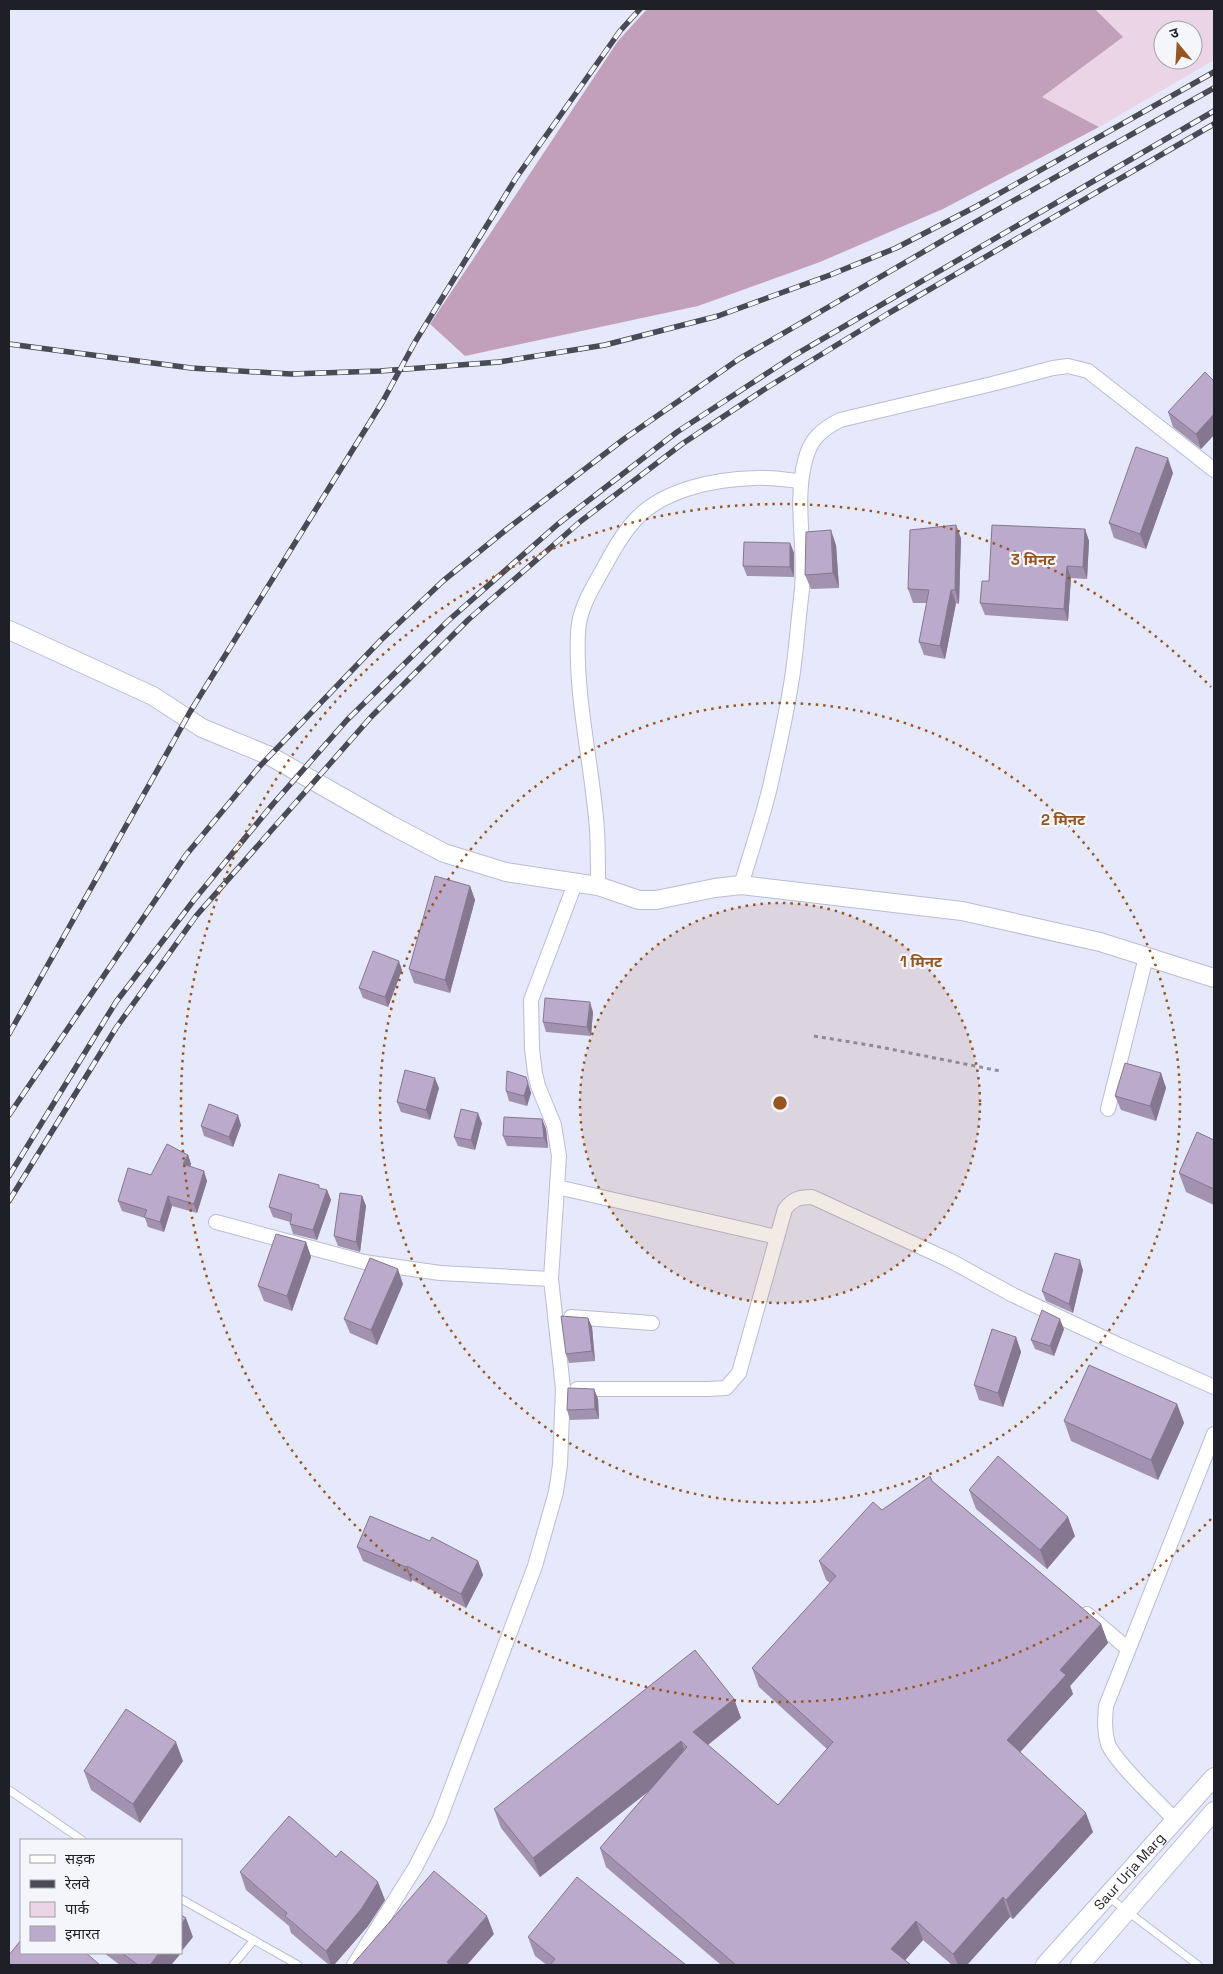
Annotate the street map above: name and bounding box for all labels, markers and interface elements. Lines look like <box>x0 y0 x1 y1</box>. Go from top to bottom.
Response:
north arrow <box>1153 20 1203 70</box>
text: उ <box>1167 23 1181 42</box>
text: 3 मिनट <box>1011 550 1056 569</box>
text: 2 मिनट <box>1041 810 1086 829</box>
text: 1 मिनट <box>900 952 943 971</box>
centre of rings <box>771 1094 789 1112</box>
street label: Saur Urja Marg <box>1090 1829 1169 1914</box>
legend <box>20 1839 182 1954</box>
text: सड़क <box>65 1849 95 1868</box>
text: रेलवे <box>64 1874 90 1893</box>
text: पार्क <box>65 1899 89 1918</box>
text: इमारत <box>65 1924 100 1943</box>

